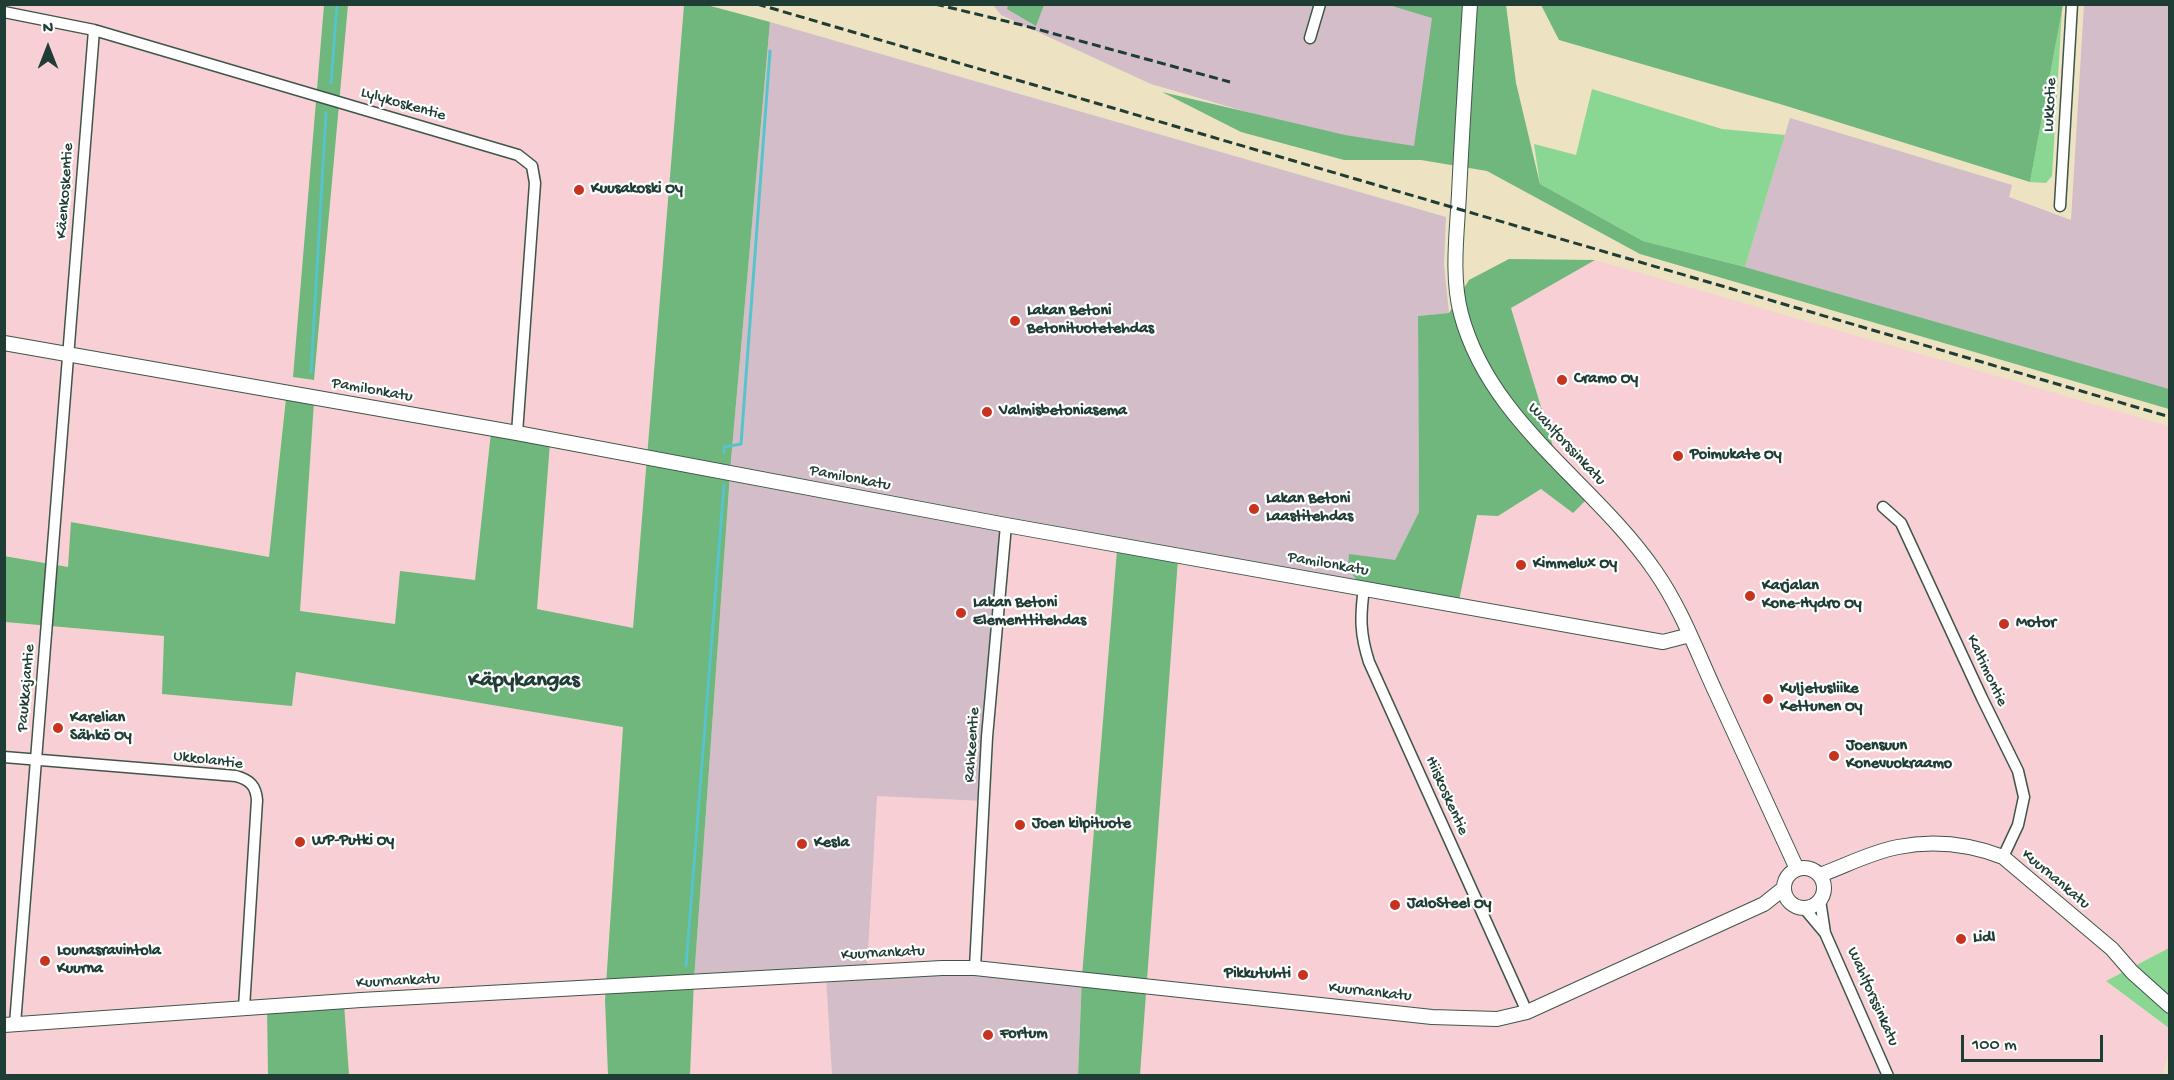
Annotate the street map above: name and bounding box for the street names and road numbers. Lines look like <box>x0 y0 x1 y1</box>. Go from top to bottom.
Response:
street label: Lukkotie <box>2040 77 2062 133</box>
street label: Lylykoskentie <box>358 84 448 126</box>
street label: Käenkoskentie <box>53 142 79 240</box>
street label: Pamilonkatu <box>330 374 414 408</box>
street label: Wahlforssinkatu <box>1523 400 1609 490</box>
street label: Pamilonkatu <box>808 462 892 496</box>
street label: Pamilonkatu <box>1286 548 1370 582</box>
street label: Kaltimontie <box>1961 632 2011 710</box>
street label: Paukkajantie <box>14 643 40 733</box>
street label: Rahkeentie <box>961 707 985 783</box>
street label: Ukkolantie <box>172 747 244 775</box>
street label: Hiiskoskentie <box>1420 753 1472 839</box>
street label: Kuurnankatu <box>2017 846 2093 914</box>
street label: Kuurnankatu <box>841 942 925 966</box>
street label: Wahlforssinkatu <box>1842 945 1902 1049</box>
street label: Kuurnankatu <box>356 970 440 994</box>
street label: Kuurnankatu <box>1327 979 1413 1007</box>

